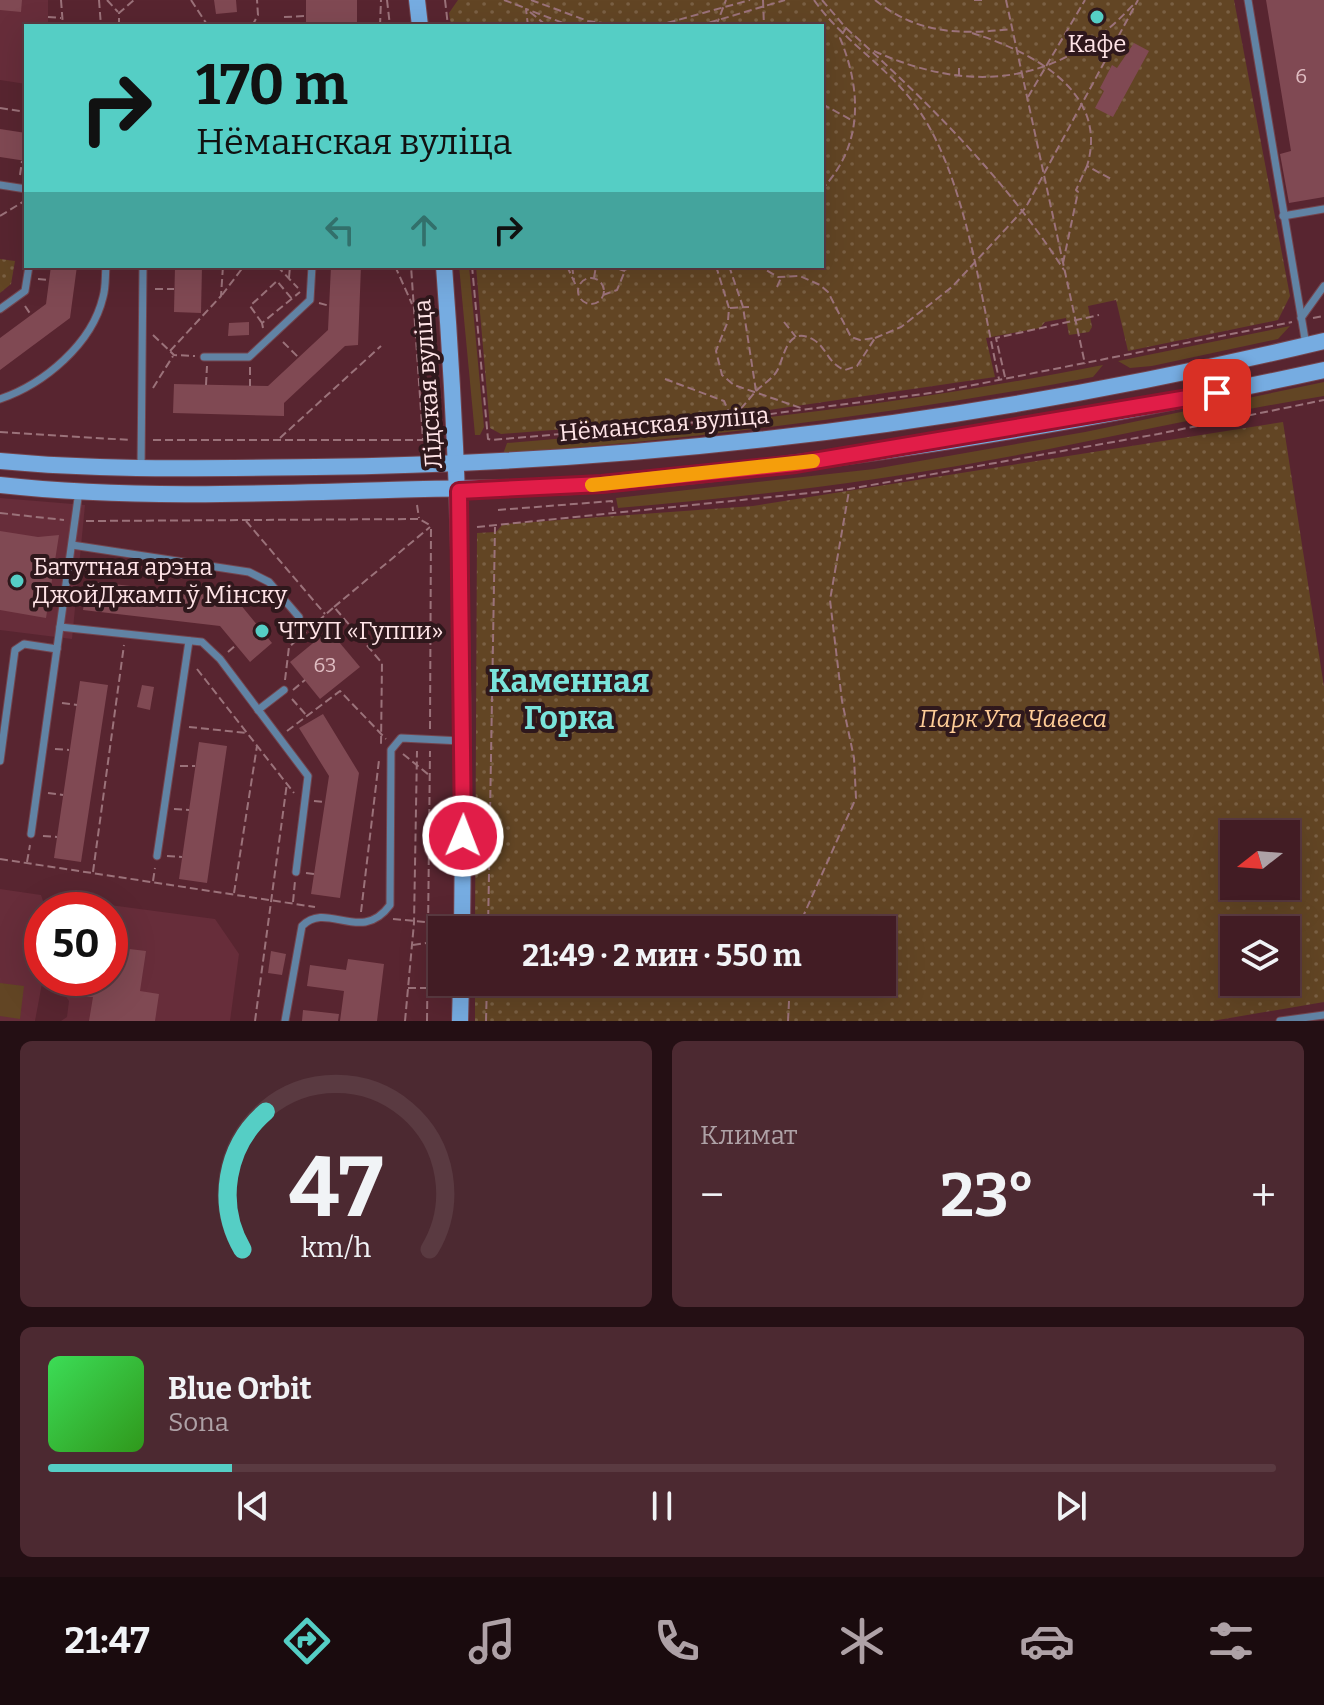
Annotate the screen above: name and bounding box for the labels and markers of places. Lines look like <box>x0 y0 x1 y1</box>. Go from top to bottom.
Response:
marker: Кафе <box>1088 8 1106 26</box>
place label: Кафе <box>1067 30 1127 58</box>
pin <box>1183 359 1251 427</box>
place label: Батутная арэна ДжойДжамп ў Мінску <box>33 553 288 609</box>
marker: Батутная арэна ДжойДжамп ў Мінску <box>8 572 26 590</box>
place label: ЧТУП «Гуппи» <box>278 617 444 645</box>
marker: ЧТУП «Гуппи» <box>253 622 271 640</box>

